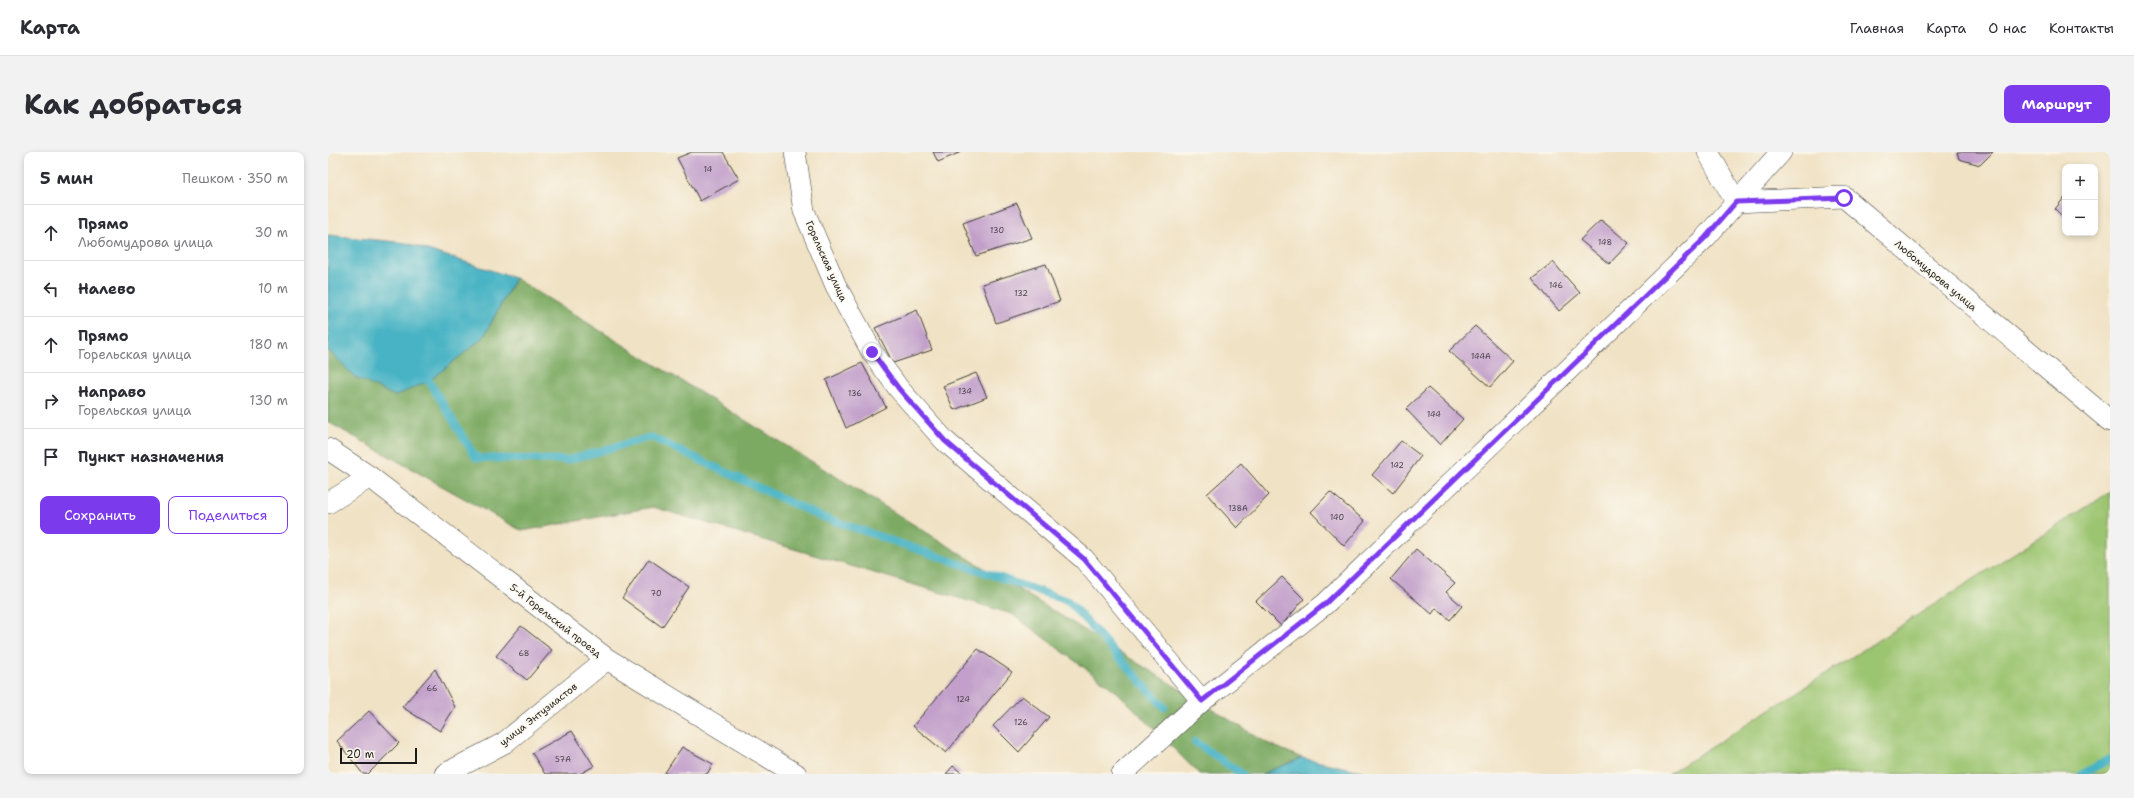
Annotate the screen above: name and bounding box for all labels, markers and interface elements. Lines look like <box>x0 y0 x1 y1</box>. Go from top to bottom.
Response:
text: Карта <box>20 15 80 40</box>
text: Главная <box>1850 19 1904 37</box>
text: Карта <box>1926 19 1966 37</box>
text: О нас <box>1988 19 2027 37</box>
text: Контакты <box>2049 19 2114 37</box>
text: Как добраться <box>24 85 243 123</box>
button: Маршрут <box>2004 85 2110 123</box>
house number: 14 <box>704 164 713 175</box>
map controls <box>2062 164 2098 236</box>
button: + <box>2062 164 2098 200</box>
text: 5 мин <box>40 167 93 189</box>
text: Пешком · 350 m <box>182 170 288 187</box>
route start <box>1835 189 1853 207</box>
button: − <box>2062 200 2098 236</box>
text: Прямо <box>78 214 128 234</box>
street label: Горельская улица <box>803 219 851 304</box>
icon: ahead <box>40 222 62 244</box>
text: 30 m <box>254 224 288 241</box>
house number: 130 <box>990 225 1004 236</box>
text: Любомудрова улица <box>78 234 213 251</box>
house number: 148 <box>1598 237 1612 248</box>
street label: Любомудрова улица <box>1892 237 1980 314</box>
icon: left <box>40 278 62 300</box>
text: Налево <box>78 279 136 299</box>
text: 10 m <box>258 280 288 297</box>
house number: 146 <box>1549 280 1563 291</box>
house number: 132 <box>1014 288 1028 299</box>
text: Прямо <box>78 326 128 346</box>
icon: ahead <box>40 334 62 356</box>
text: 180 m <box>249 336 288 353</box>
route end <box>863 343 881 361</box>
text: Горельская улица <box>78 346 191 363</box>
house number: 144А <box>1471 351 1491 362</box>
text: Направо <box>78 382 146 402</box>
house number: 134 <box>958 386 972 397</box>
house number: 136 <box>848 388 862 399</box>
icon: right <box>40 390 62 412</box>
text: 130 m <box>250 392 288 409</box>
text: Горельская улица <box>78 402 191 419</box>
house number: 144 <box>1427 409 1441 420</box>
icon: arrive <box>40 446 62 468</box>
text: Пункт назначения <box>78 447 224 467</box>
house number: 142 <box>1390 460 1404 471</box>
button: Сохранить <box>40 496 160 534</box>
button: Поделиться <box>168 496 288 534</box>
house number: 138А <box>1228 503 1248 514</box>
house number: 140 <box>1330 512 1344 523</box>
street label: 5-й Горельский проезд <box>507 581 605 661</box>
house number: 70 <box>650 588 662 599</box>
house number: 68 <box>519 648 529 659</box>
street label: улица Энтузиастов <box>497 680 580 749</box>
house number: 66 <box>427 683 438 694</box>
house number: 124 <box>956 694 970 705</box>
house number: 126 <box>1014 717 1028 728</box>
scale bar <box>340 746 417 765</box>
text: 20 m <box>346 747 374 762</box>
house number: 57А <box>555 754 571 765</box>

